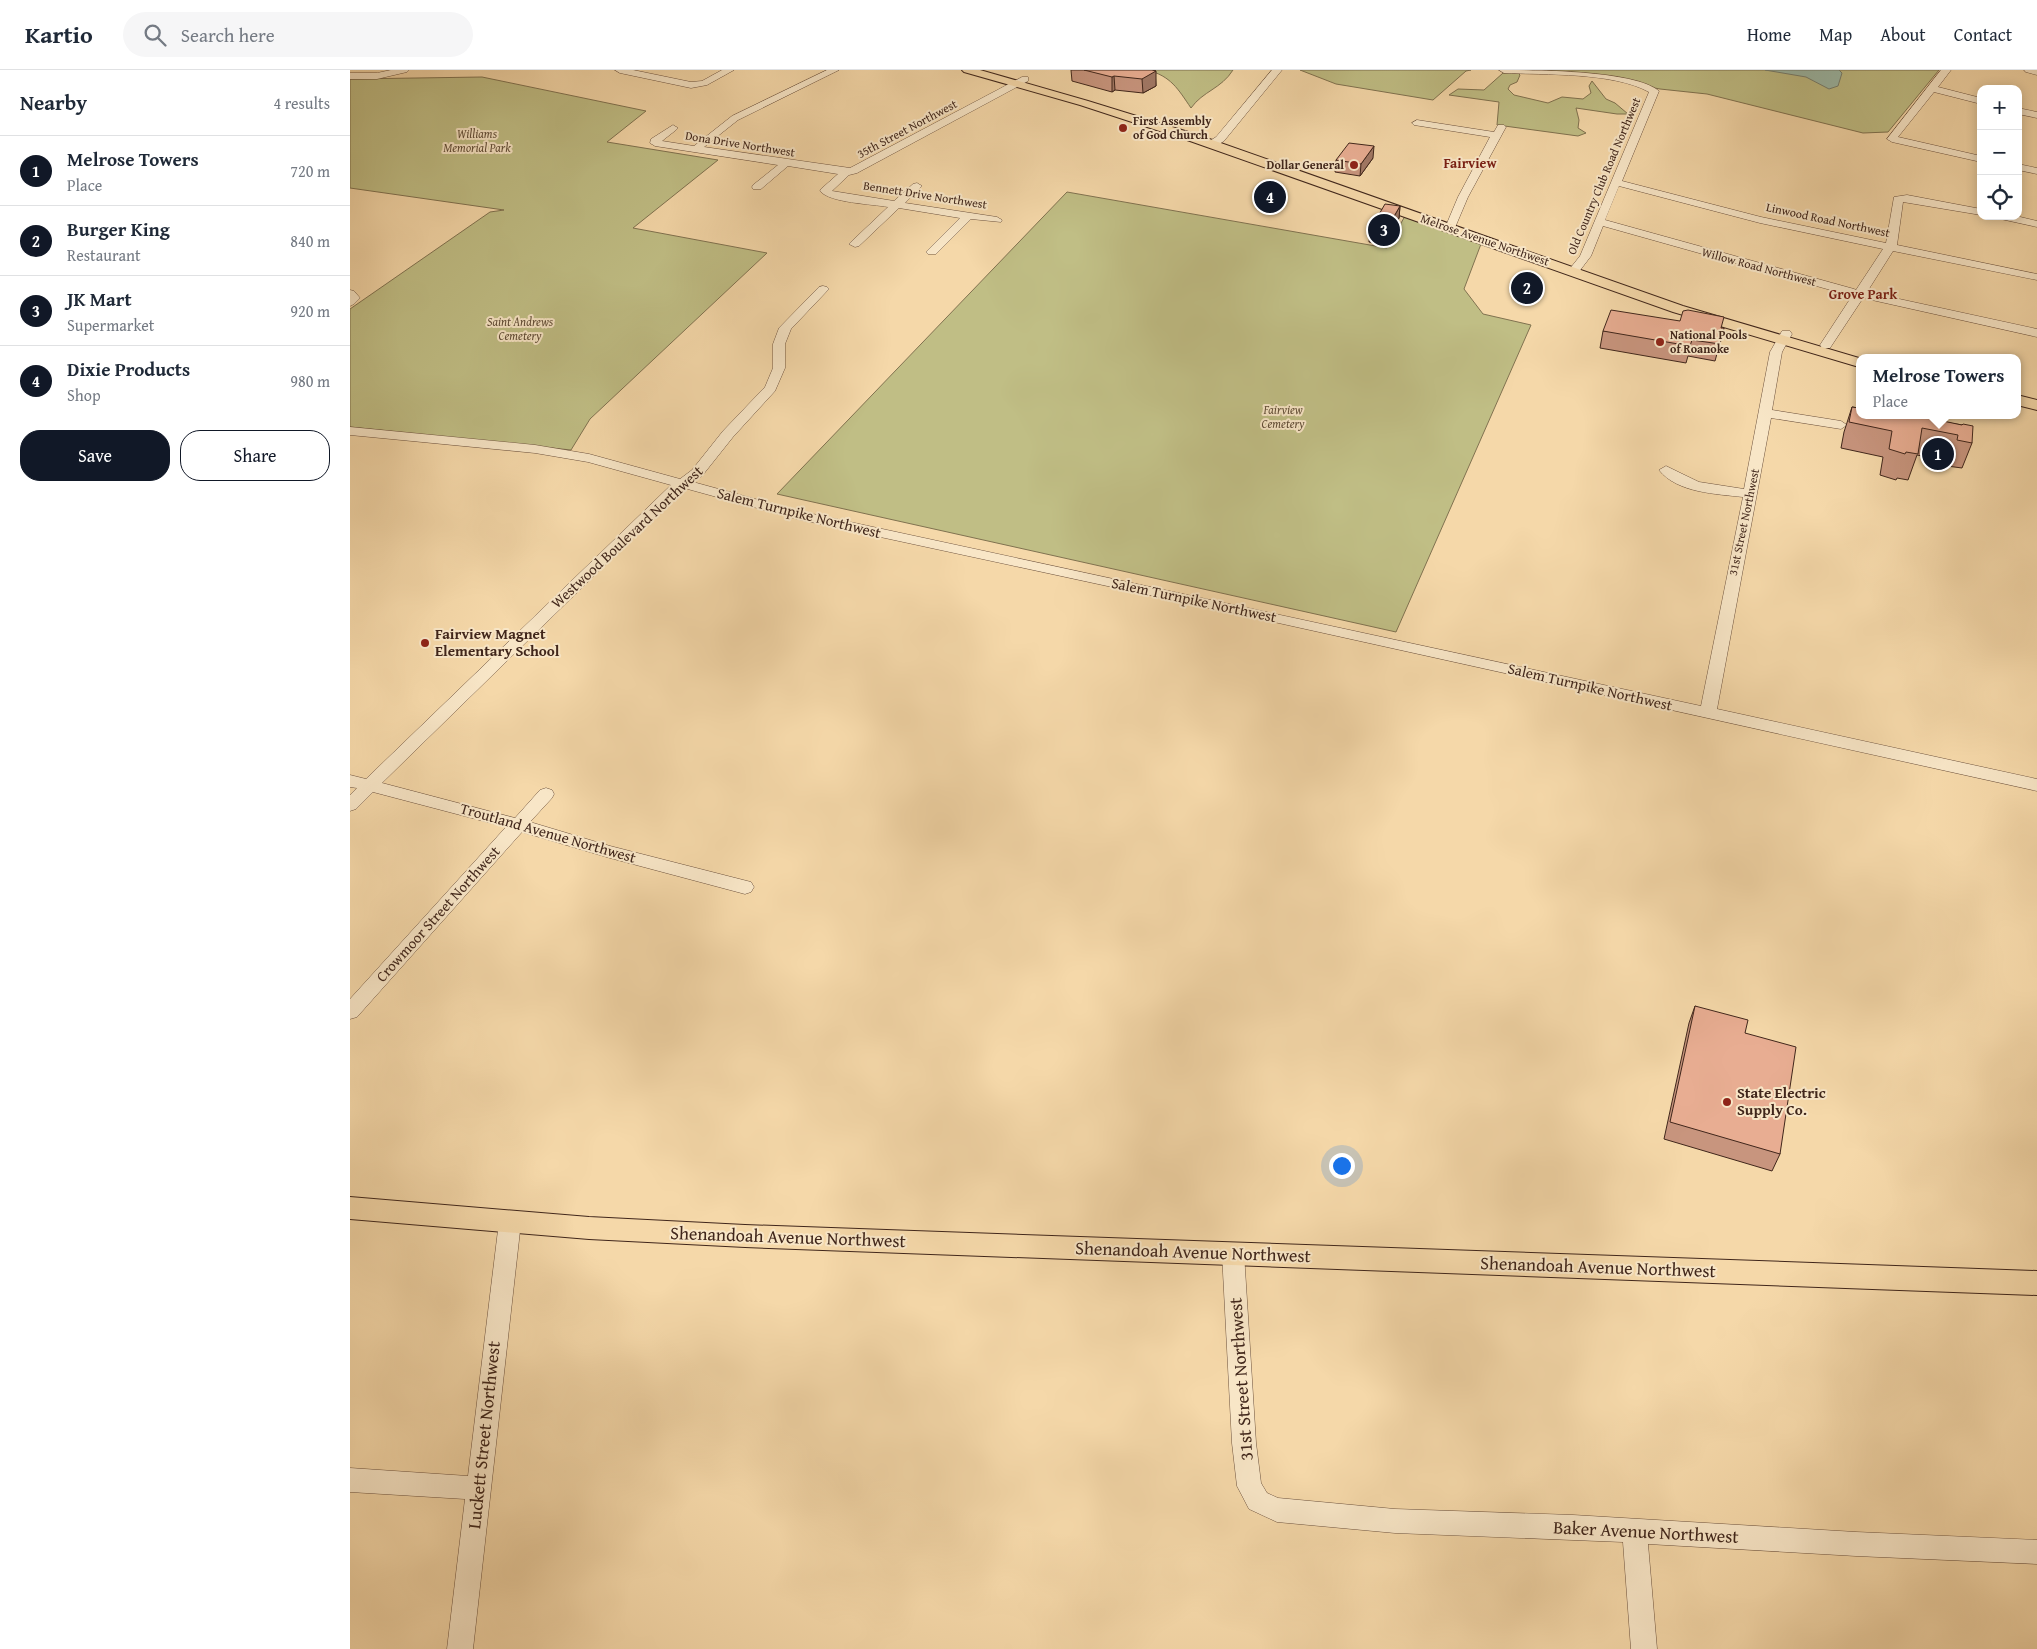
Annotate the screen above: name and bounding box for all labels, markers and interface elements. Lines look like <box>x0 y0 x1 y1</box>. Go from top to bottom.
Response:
search box <box>123 12 473 57</box>
text: Kartio <box>25 17 93 52</box>
icon: search <box>141 21 169 49</box>
text: Search here <box>181 21 275 49</box>
text: Home <box>1747 21 1791 48</box>
text: Map <box>1819 21 1852 48</box>
text: About <box>1880 21 1926 48</box>
text: Contact <box>1954 21 2012 48</box>
map controls <box>1977 85 2022 220</box>
button: + <box>1977 85 2022 130</box>
text: Nearby <box>20 87 87 118</box>
text: 4 results <box>273 91 330 115</box>
street label: Old Country Club Road Northwest <box>1563 94 1645 257</box>
street label: 35th Street Northwest <box>854 95 960 162</box>
place label: First Assembly of God Church <box>1133 112 1212 143</box>
marker: First Assembly of God Church <box>1117 122 1129 134</box>
park label: Williams Memorial Park <box>443 125 511 156</box>
street label: Dona Drive Northwest <box>684 126 797 161</box>
button: − <box>1977 130 2022 175</box>
text: Melrose Towers <box>67 145 199 173</box>
district label: Fairview <box>1443 153 1497 173</box>
place label: Dollar General <box>1267 156 1344 173</box>
text: 1 <box>32 159 40 183</box>
text: 720 m <box>290 159 330 183</box>
marker: Dollar General <box>1348 159 1360 171</box>
text: Place <box>67 173 102 197</box>
button: locate <box>1977 175 2022 220</box>
street label: Bennett Drive Northwest <box>862 176 989 213</box>
pin: 4 <box>1254 178 1286 216</box>
street label: Linwood Road Northwest <box>1765 198 1892 241</box>
street label: Melrose Avenue Northwest <box>1419 210 1553 270</box>
pin: 3 <box>1368 211 1400 249</box>
text: Burger King <box>67 215 170 243</box>
text: 2 <box>32 229 40 253</box>
text: 840 m <box>290 229 330 253</box>
text: Restaurant <box>67 243 141 267</box>
street label: Willow Road Northwest <box>1700 243 1819 290</box>
pin: 2 <box>1511 269 1543 307</box>
district label: Grove Park <box>1829 284 1898 304</box>
text: JK Mart <box>67 285 132 313</box>
text: 3 <box>32 299 40 323</box>
text: 920 m <box>290 299 330 323</box>
text: Supermarket <box>67 313 154 337</box>
park label: Saint Andrews Cemetery <box>487 313 554 344</box>
place label: National Pools of Roanoke <box>1670 326 1747 357</box>
marker: National Pools of Roanoke <box>1654 336 1666 348</box>
popup <box>1856 354 2021 419</box>
text: Dixie Products <box>67 355 190 383</box>
text: Melrose Towers <box>1873 361 2004 389</box>
text: 4 <box>32 369 40 393</box>
text: 980 m <box>290 369 330 393</box>
text: Shop <box>67 383 101 407</box>
text: Place <box>1873 389 1908 413</box>
park label: Fairview Cemetery <box>1261 401 1305 432</box>
button: Save <box>20 430 170 481</box>
button: Share <box>180 430 330 481</box>
pin: 1 <box>1922 435 1954 473</box>
street label: Westwood Boulevard Northwest <box>546 460 708 613</box>
street label: 31st Street Northwest <box>1724 466 1763 577</box>
street label: Salem Turnpike Northwest <box>715 482 884 543</box>
street label: Salem Turnpike Northwest <box>1110 572 1279 627</box>
place label: Fairview Magnet Elementary School <box>435 623 560 661</box>
marker: Fairview Magnet Elementary School <box>419 637 431 649</box>
street label: Salem Turnpike Northwest <box>1506 657 1675 716</box>
street label: Troutland Avenue Northwest <box>458 797 639 868</box>
street label: Crowmoor Street Northwest <box>371 841 505 986</box>
place label: State Electric Supply Co. <box>1737 1082 1826 1120</box>
marker: State Electric Supply Co. <box>1721 1096 1733 1108</box>
your location <box>1329 1153 1355 1179</box>
street label: Shenandoah Avenue Northwest <box>670 1219 907 1254</box>
street label: Shenandoah Avenue Northwest <box>1075 1234 1312 1269</box>
street label: Shenandoah Avenue Northwest <box>1480 1249 1717 1284</box>
street label: 31st Street Northwest <box>1221 1296 1260 1462</box>
street label: Luckett Street Northwest <box>460 1339 507 1530</box>
street label: Baker Avenue Northwest <box>1553 1513 1740 1550</box>

